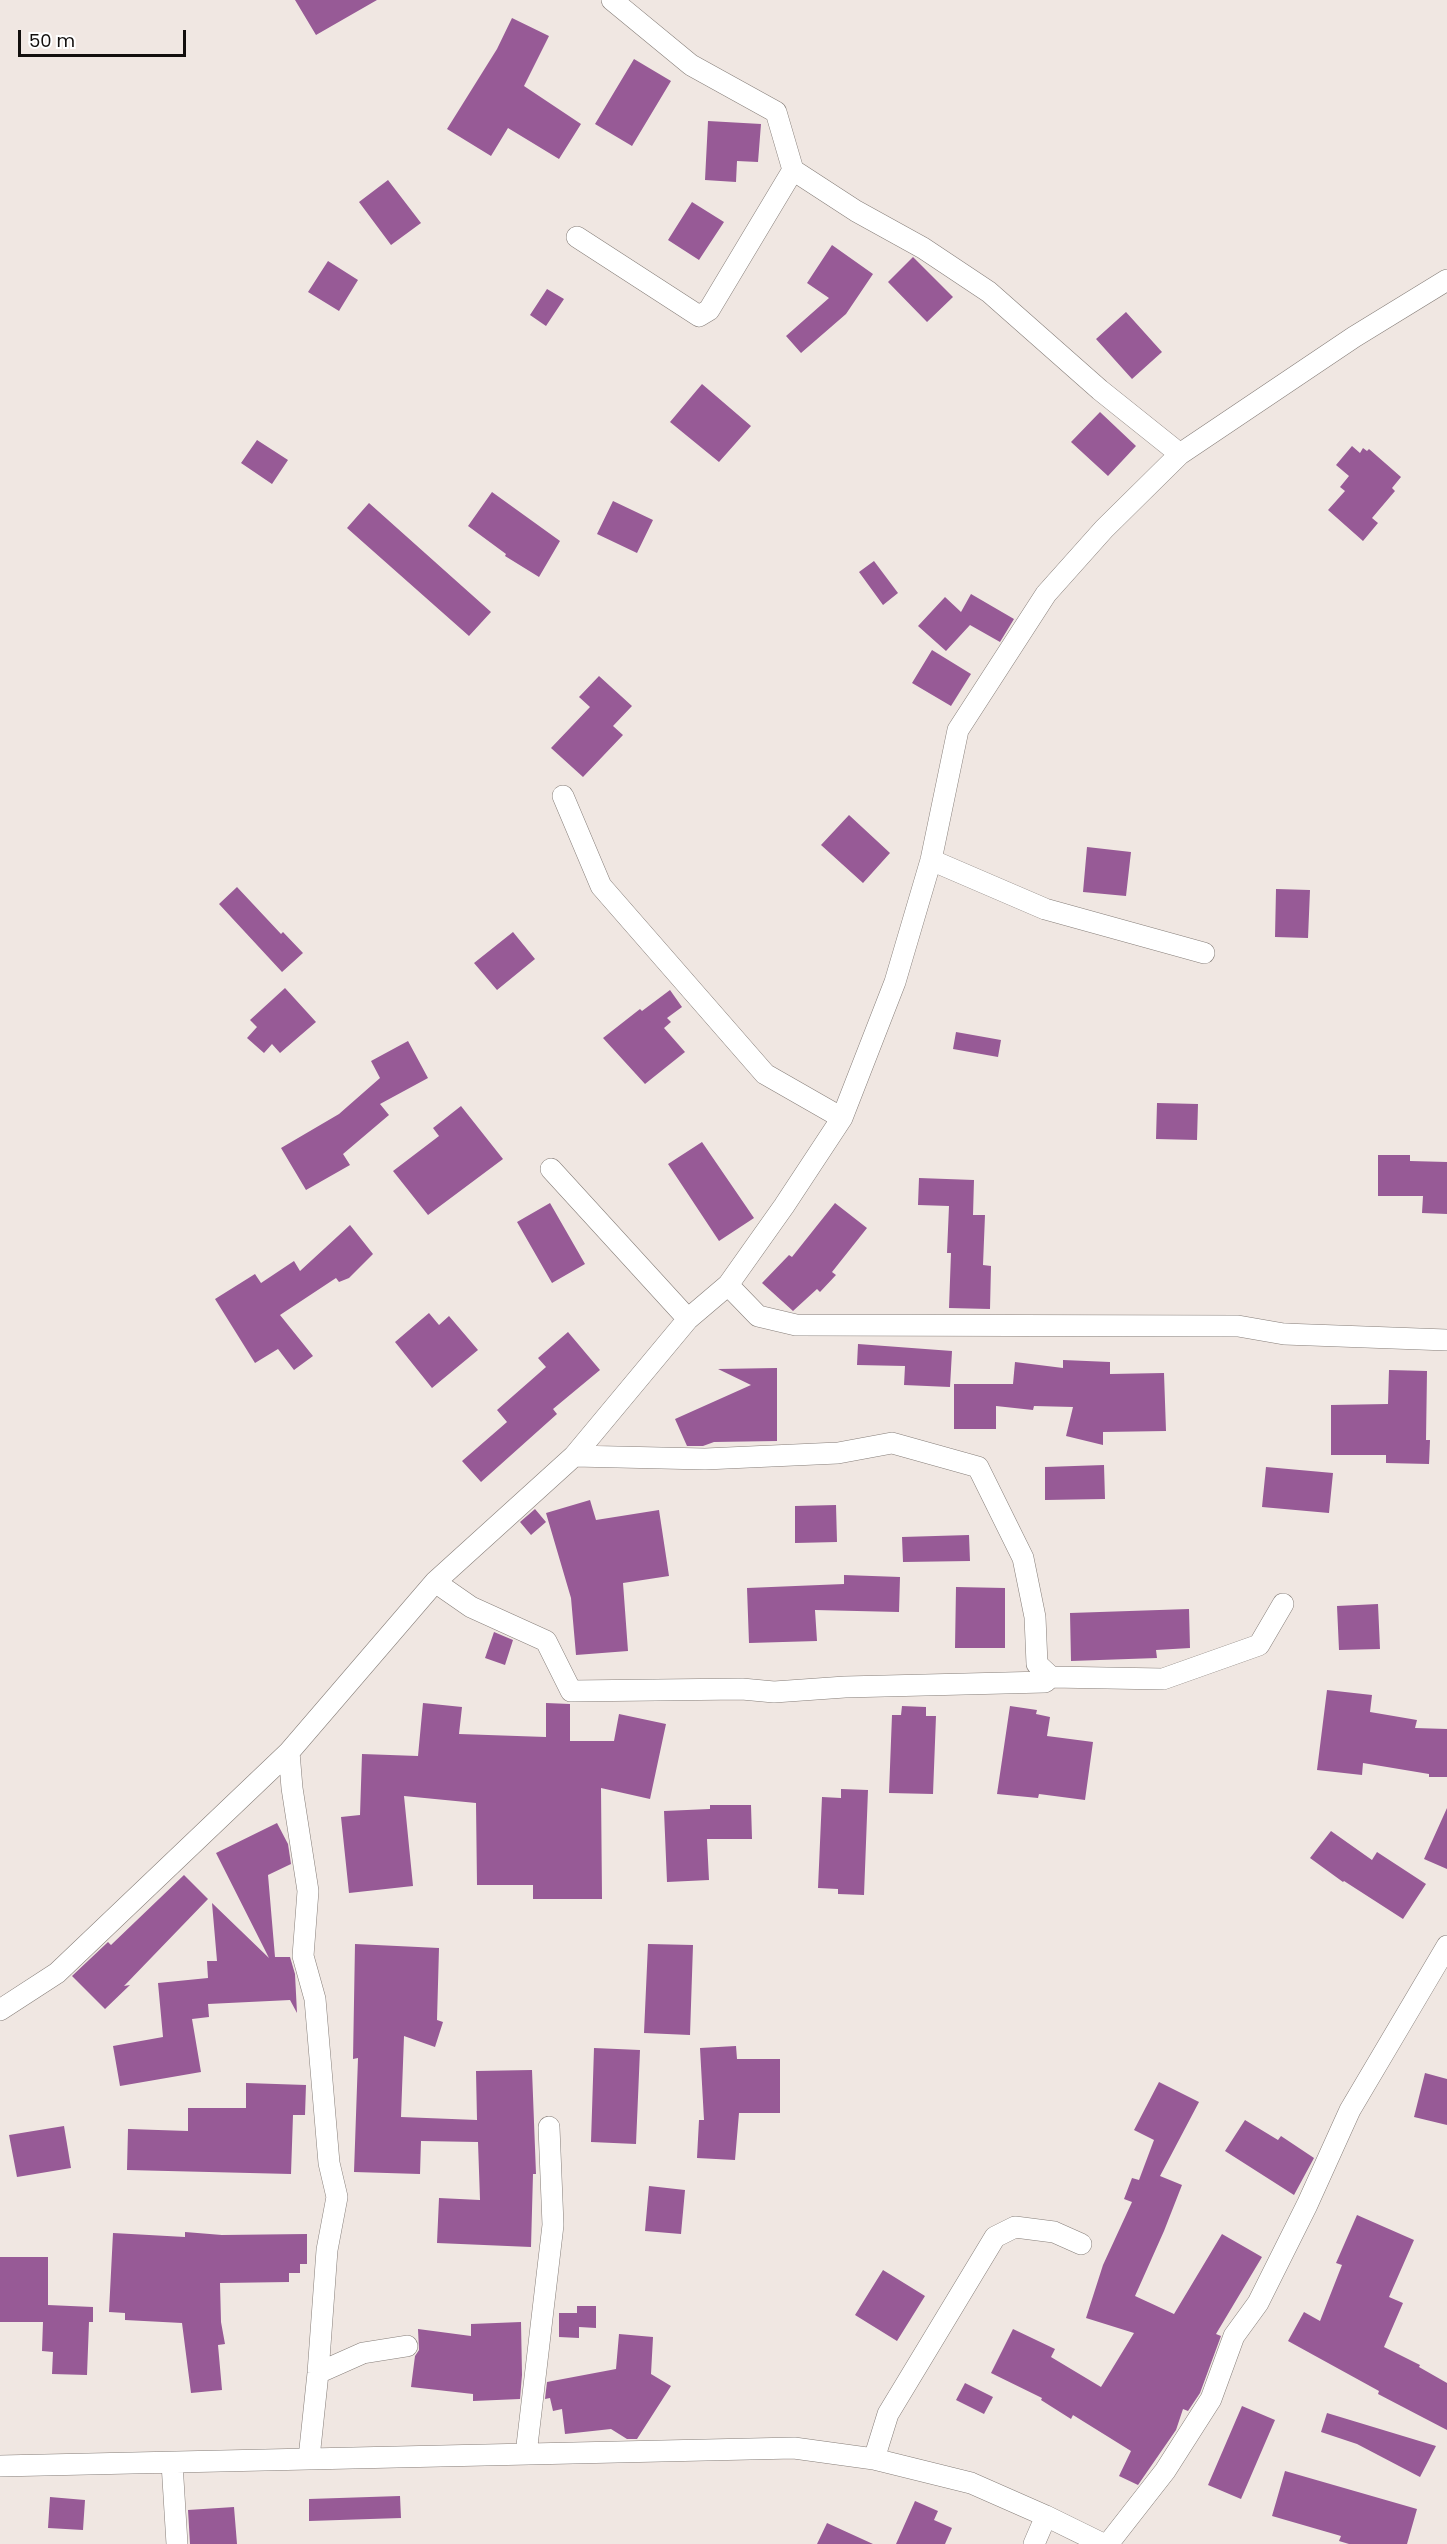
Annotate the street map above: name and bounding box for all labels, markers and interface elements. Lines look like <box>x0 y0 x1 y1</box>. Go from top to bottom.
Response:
scale bar <box>21 18 189 56</box>
text: 50 m <box>29 28 75 53</box>

